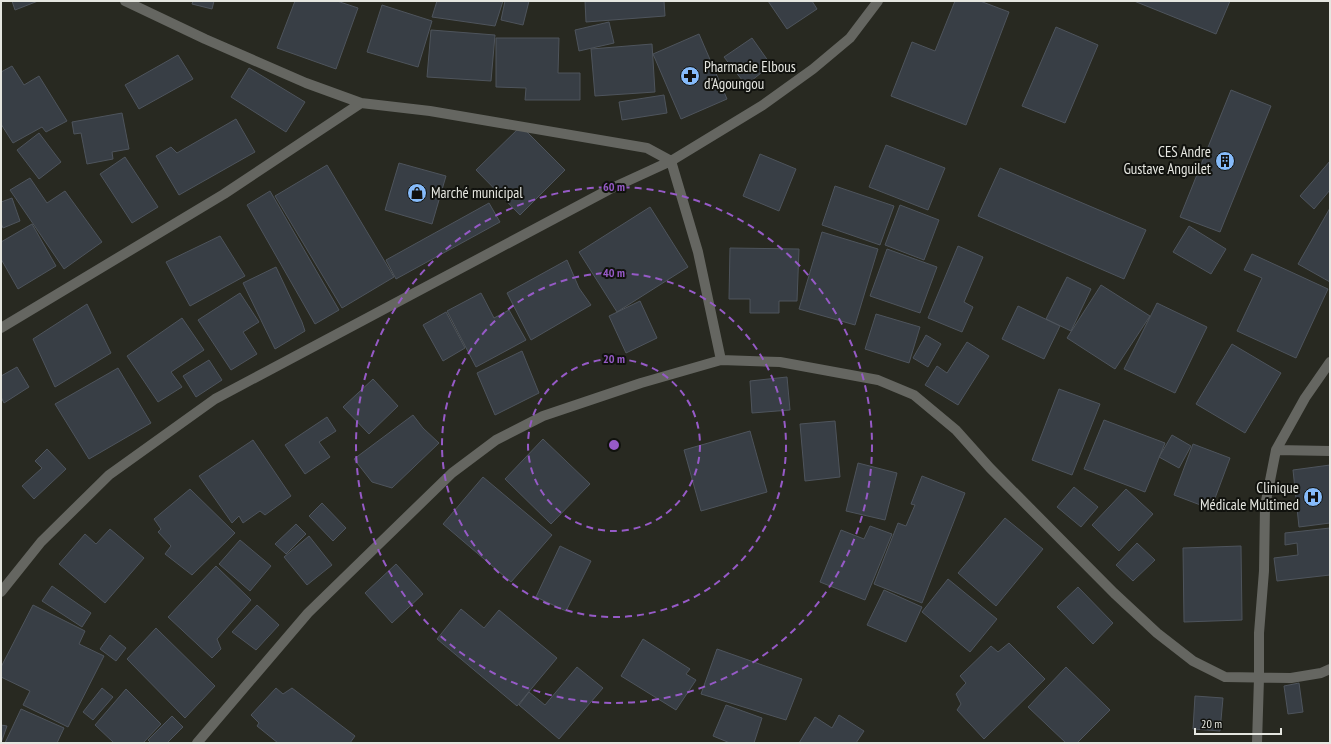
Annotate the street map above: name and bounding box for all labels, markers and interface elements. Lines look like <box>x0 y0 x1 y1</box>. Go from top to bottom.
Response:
place label: Pharmacie Elbous d'Agoungou <box>704 57 796 93</box>
pharmacy icon: Pharmacie Elbous d'Agoungou <box>679 65 701 87</box>
place label: CES Andre Gustave Anguilet <box>1123 142 1211 178</box>
building icon: CES Andre Gustave Anguilet <box>1214 150 1236 172</box>
text: 60 m <box>603 179 625 194</box>
shop icon: Marché municipal <box>406 182 428 204</box>
place label: Marché municipal <box>431 183 523 202</box>
text: 40 m <box>603 265 625 280</box>
text: 20 m <box>603 351 625 366</box>
centre of rings <box>607 438 621 452</box>
place label: Clinique Médicale Multimed <box>1200 478 1299 514</box>
hospital icon: Clinique Médicale Multimed <box>1302 486 1324 508</box>
scale bar <box>1195 710 1281 736</box>
text: 20 m <box>1201 716 1222 731</box>

